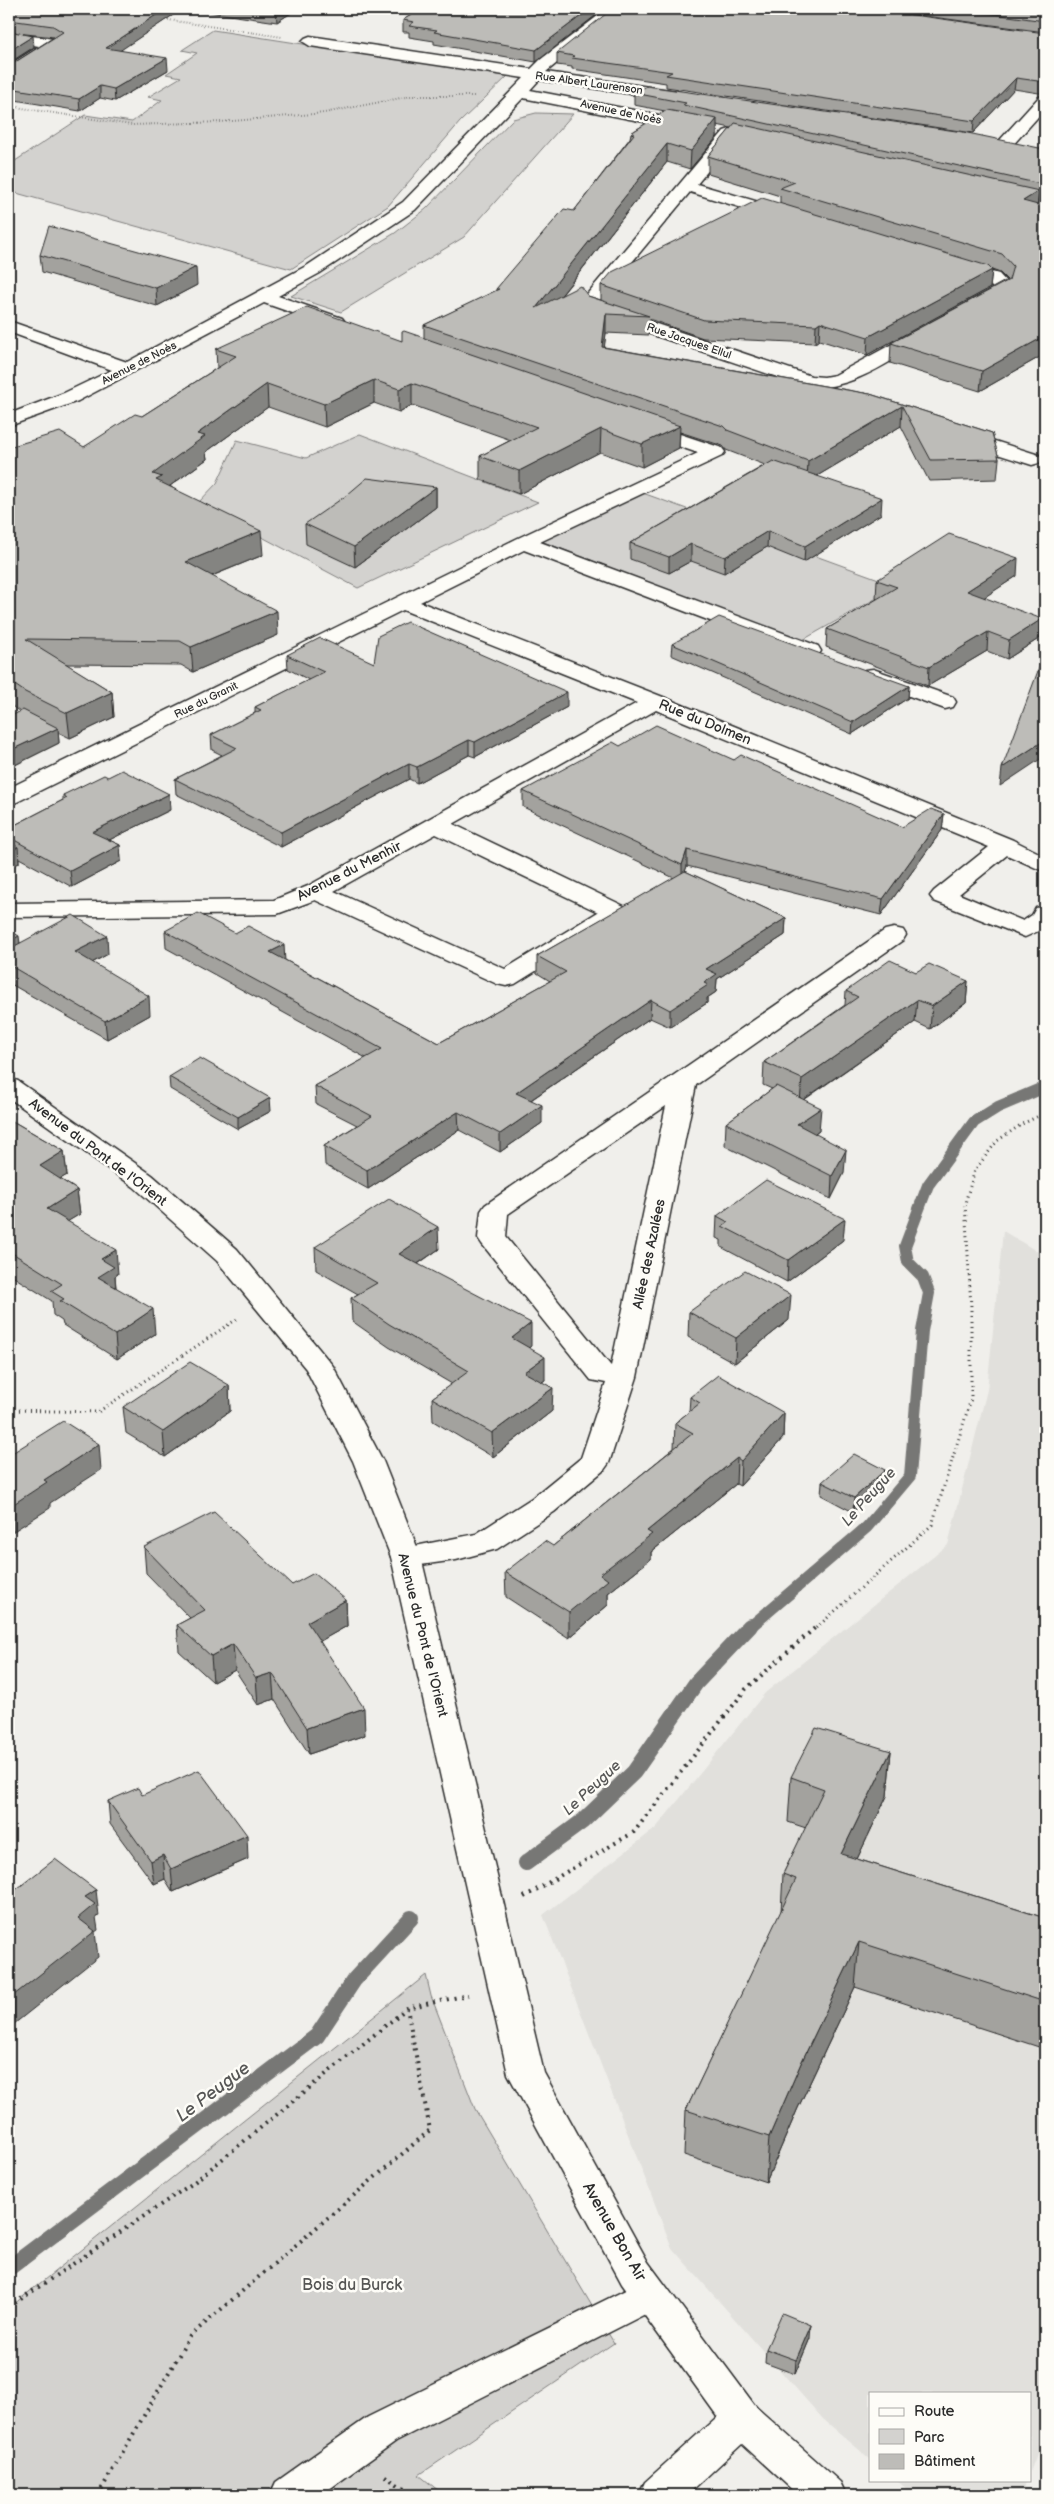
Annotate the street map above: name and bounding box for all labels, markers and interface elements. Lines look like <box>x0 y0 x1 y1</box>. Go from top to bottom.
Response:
street label: Rue Albert Laurenson <box>534 69 644 97</box>
street label: Avenue de Noès <box>579 97 663 127</box>
street label: Rue Jacques Ellul <box>645 320 733 362</box>
street label: Avenue de Noès <box>99 338 179 387</box>
street label: Rue du Granit <box>172 679 241 721</box>
street label: Rue du Dolmen <box>656 696 754 748</box>
street label: Avenue du Menhir <box>294 837 405 905</box>
street label: Avenue du Pont de l'Orient <box>26 1095 171 1210</box>
street label: Allée des Azalées <box>629 1197 669 1311</box>
water label: Le Peugue <box>838 1463 901 1530</box>
street label: Avenue du Pont de l'Orient <box>394 1551 452 1719</box>
water label: Le Peugue <box>559 1756 625 1820</box>
water label: Le Peugue <box>172 2057 254 2127</box>
street label: Avenue Bon Air <box>578 2179 650 2285</box>
park label: Bois du Burck <box>302 2276 402 2295</box>
legend <box>869 2392 1032 2482</box>
text: Route <box>914 2402 955 2421</box>
text: Parc <box>914 2428 944 2447</box>
text: Bâtiment <box>914 2452 976 2471</box>

